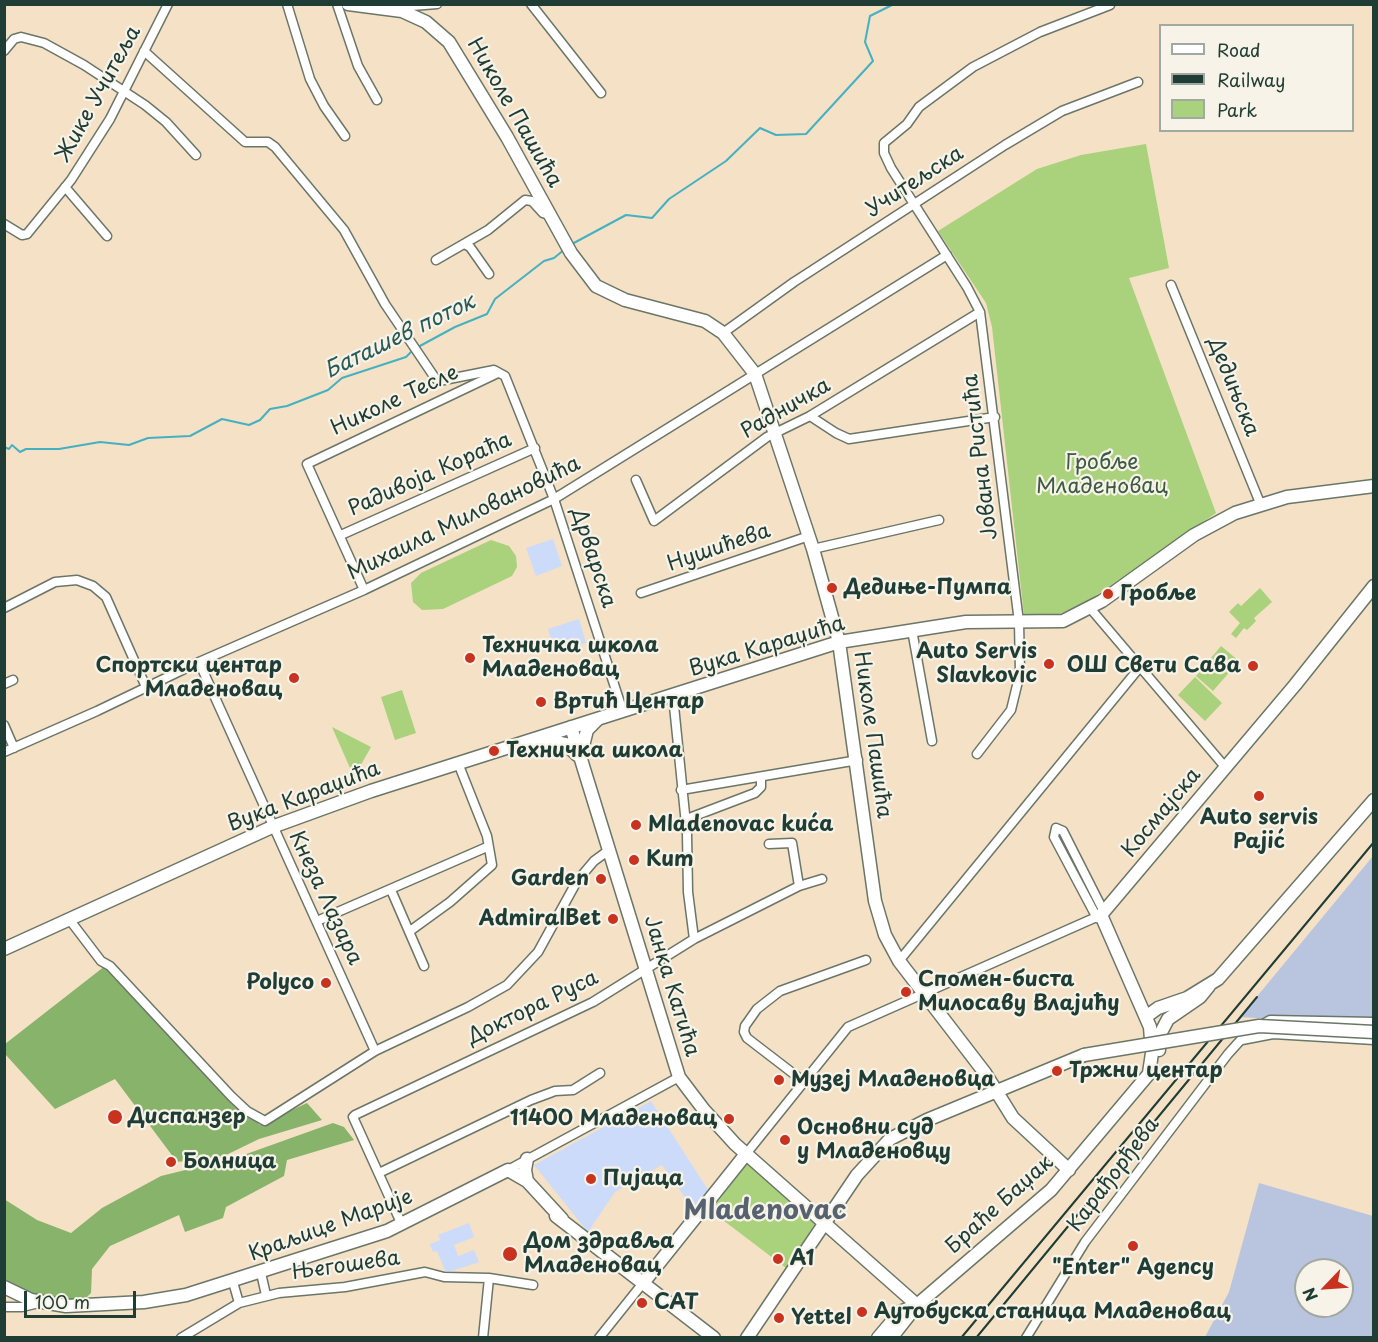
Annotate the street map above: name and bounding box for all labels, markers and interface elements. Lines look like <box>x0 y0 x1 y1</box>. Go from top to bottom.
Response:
street label: Жике Учитеља <box>51 22 147 166</box>
legend <box>1159 24 1354 132</box>
street label: Николе Пашића <box>461 34 567 192</box>
text: Road <box>1217 36 1261 63</box>
text: Railway <box>1217 66 1285 93</box>
text: Park <box>1217 96 1257 123</box>
street label: Учитељска <box>861 141 969 223</box>
water label: Баташев поток <box>320 289 480 385</box>
street label: Дедињска <box>1202 334 1264 440</box>
street label: Николе Тесле <box>327 360 463 442</box>
street label: Радничка <box>737 373 835 445</box>
street label: Јована Ристића <box>958 373 1004 541</box>
street label: Радивоја Кораћа <box>344 428 516 522</box>
park label: Гробље Младеновац <box>1036 450 1168 500</box>
street label: Михаила Миловановића <box>343 452 585 586</box>
street label: Дрварска <box>565 505 621 611</box>
street label: Нушићева <box>664 519 774 577</box>
place label: Дедиње-Пумпа <box>844 575 1011 601</box>
marker: Дедиње-Пумпа <box>825 581 839 595</box>
place label: Гробље <box>1120 581 1196 607</box>
marker: Гробље <box>1101 587 1115 601</box>
street label: Вука Караџића <box>686 611 848 683</box>
place label: Техничка школа Младеновац <box>482 633 659 683</box>
place label: Auto Servis Slavkovic <box>916 639 1037 689</box>
street label: Николе Пашића <box>848 650 896 820</box>
marker: Техничка школа Младеновац <box>463 651 477 665</box>
place label: Спортски центар Младеновац <box>95 653 282 703</box>
place label: ОШ Свети Сава <box>1067 653 1241 679</box>
marker: Auto Servis Slavkovic <box>1042 657 1056 671</box>
marker: ОШ Свети Сава <box>1246 659 1260 673</box>
marker: Спортски центар Младеновац <box>287 671 301 685</box>
place label: Вртић Центар <box>553 689 704 715</box>
marker: Вртић Центар <box>534 695 548 709</box>
place label: Техничка школа <box>506 738 683 764</box>
marker: Техничка школа <box>487 744 501 758</box>
street label: Вука Караџића <box>224 756 384 838</box>
street label: Космајска <box>1117 763 1207 863</box>
marker: Auto servis Pajić <box>1252 789 1266 803</box>
place label: Auto servis Pajić <box>1200 805 1318 855</box>
place label: Mladenovac kuća <box>648 812 833 838</box>
marker: Mladenovac kuća <box>629 818 643 832</box>
street label: Кнеза Лазара <box>283 827 367 969</box>
place label: Kum <box>646 847 694 873</box>
marker: Kum <box>627 853 641 867</box>
place label: Garden <box>511 866 589 892</box>
marker: Garden <box>594 872 608 886</box>
place label: AdmiralBet <box>479 906 601 932</box>
marker: AdmiralBet <box>606 912 620 926</box>
street label: Јанка Катића <box>638 912 704 1060</box>
street label: Доктора Руса <box>463 965 603 1051</box>
place label: Спомен-биста Милосаву Влајићу <box>918 967 1120 1017</box>
place label: Polyco <box>246 970 314 996</box>
marker: Polyco <box>319 976 333 990</box>
marker: Спомен-биста Милосаву Влајићу <box>899 985 913 999</box>
place label: Тржни центар <box>1069 1058 1223 1084</box>
marker: Тржни центар <box>1050 1064 1064 1078</box>
place label: Музеј Младеновца <box>791 1067 995 1093</box>
marker: Музеј Младеновца <box>772 1073 786 1087</box>
place label: Диспанзер <box>128 1104 246 1130</box>
place label: 11400 Младеновац <box>510 1106 717 1132</box>
marker: Диспанзер <box>106 1108 124 1126</box>
marker: 11400 Младеновац <box>722 1112 736 1126</box>
street label: Карађорђева <box>1063 1113 1165 1237</box>
place label: Основни суд у Младеновцу <box>797 1115 951 1165</box>
marker: Основни суд у Младеновцу <box>778 1133 792 1147</box>
place label: Болница <box>183 1149 276 1175</box>
street label: Браће Баџак <box>941 1150 1059 1260</box>
marker: Болница <box>164 1155 178 1169</box>
place label: Пијаца <box>603 1166 683 1192</box>
marker: Пијаца <box>584 1172 598 1186</box>
street label: Краљице Марије <box>246 1185 416 1267</box>
district label: Mladenovac <box>683 1196 847 1228</box>
place label: Дом здравља Младеновац <box>524 1229 674 1279</box>
marker: "Enter" Agency <box>1126 1239 1140 1253</box>
marker: Дом здравља Младеновац <box>501 1245 519 1263</box>
street label: Његошева <box>290 1246 402 1286</box>
place label: A1 <box>790 1246 815 1272</box>
marker: A1 <box>771 1252 785 1266</box>
place label: "Enter" Agency <box>1052 1255 1214 1281</box>
north arrow <box>1294 1258 1354 1318</box>
scale bar <box>27 1279 140 1317</box>
text: N <box>1296 1284 1323 1306</box>
text: 100 m <box>35 1288 90 1315</box>
place label: САТ <box>654 1290 698 1316</box>
marker: САТ <box>635 1296 649 1310</box>
place label: Аутобуска станица Младеновац <box>874 1299 1231 1325</box>
place label: Yettel <box>791 1305 851 1331</box>
marker: Аутобуска станица Младеновац <box>855 1305 869 1319</box>
marker: Yettel <box>772 1311 786 1325</box>

